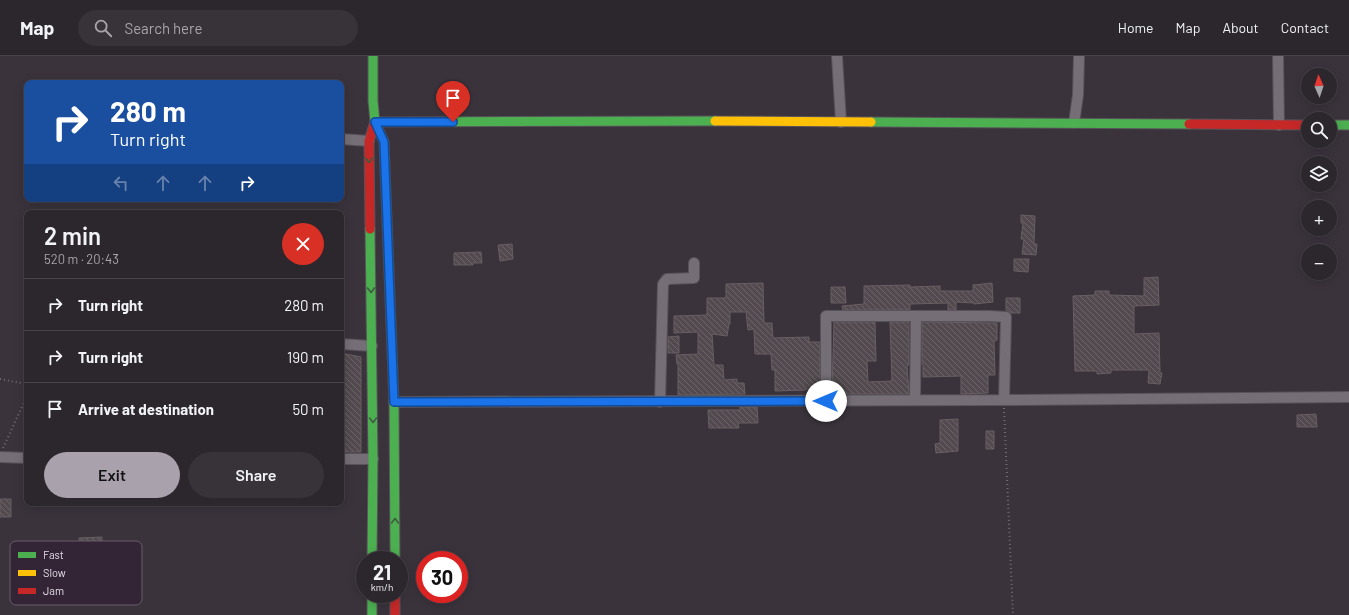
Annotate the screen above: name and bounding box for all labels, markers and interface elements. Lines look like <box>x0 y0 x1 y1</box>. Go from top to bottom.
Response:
search box <box>78 10 358 46</box>
text: Map <box>20 16 54 39</box>
icon: search <box>92 17 114 39</box>
text: Search here <box>124 19 202 37</box>
text: Home <box>1118 19 1154 36</box>
text: Map <box>1176 19 1200 36</box>
text: About <box>1222 19 1259 36</box>
text: Contact <box>1281 19 1329 36</box>
north arrow <box>1301 68 1337 104</box>
map controls <box>1301 68 1337 280</box>
pin <box>436 81 470 122</box>
icon: arrive <box>442 87 464 109</box>
text: 280 m <box>110 94 186 128</box>
icon: right <box>44 96 96 148</box>
button: search <box>1301 112 1337 148</box>
text: Turn right <box>110 128 186 150</box>
button: layers <box>1301 156 1337 192</box>
one-way arrow <box>365 157 373 163</box>
icon: left <box>110 172 132 194</box>
icon: ahead <box>152 172 174 194</box>
icon: ahead <box>194 172 216 194</box>
icon: right <box>236 172 258 194</box>
button: + <box>1301 200 1337 236</box>
text: 2 min <box>44 221 101 250</box>
button: close <box>282 223 324 265</box>
button: − <box>1301 244 1337 280</box>
text: 520 m · 20:43 <box>44 251 119 267</box>
one-way arrow <box>367 287 375 293</box>
icon: right <box>44 294 66 316</box>
text: Turn right <box>78 296 143 314</box>
text: 280 m <box>284 296 324 314</box>
icon: right <box>44 346 66 368</box>
text: Turn right <box>78 348 143 366</box>
text: 190 m <box>287 348 324 366</box>
position arrow <box>805 380 847 422</box>
icon: arrive <box>44 398 66 420</box>
text: Arrive at destination <box>78 400 214 418</box>
text: 50 m <box>292 400 324 418</box>
one-way arrow <box>368 417 377 423</box>
button: Exit <box>44 452 180 498</box>
button: Share <box>188 452 324 498</box>
one-way arrow <box>390 518 399 524</box>
legend <box>10 541 142 605</box>
text: Fast <box>43 548 64 561</box>
speed limit sign: 30 <box>416 551 468 603</box>
text: 21 <box>373 560 391 584</box>
text: Slow <box>43 566 66 579</box>
text: km/h <box>371 581 393 593</box>
text: Jam <box>43 584 64 597</box>

